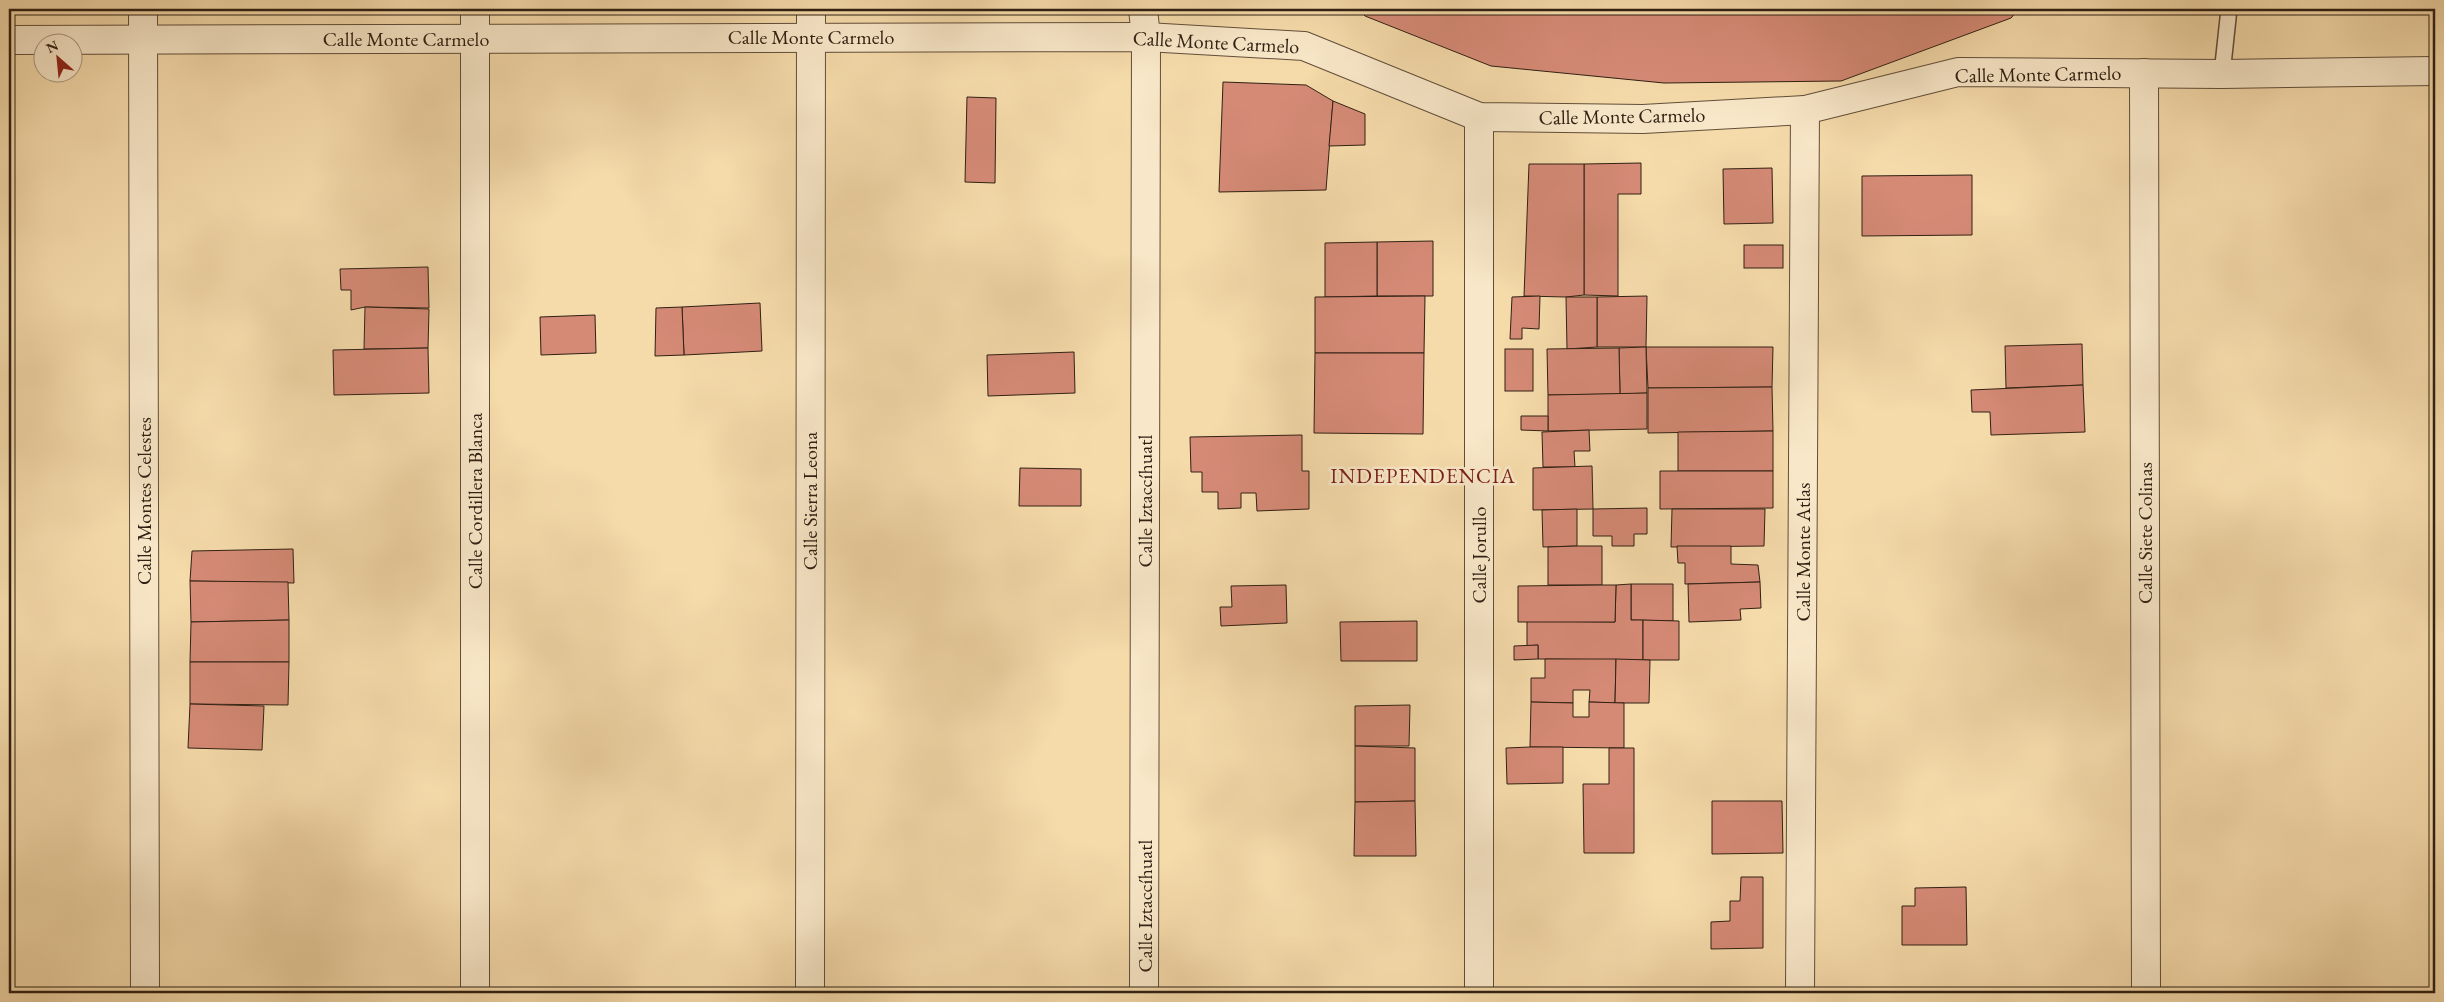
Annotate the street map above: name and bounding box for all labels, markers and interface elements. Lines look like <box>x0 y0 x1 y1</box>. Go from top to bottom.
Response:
street label: Calle Monte Carmelo <box>728 24 894 50</box>
street label: Calle Monte Carmelo <box>1132 25 1300 59</box>
street label: Calle Monte Carmelo <box>323 26 489 52</box>
north arrow <box>32 32 82 82</box>
text: N <box>43 36 62 57</box>
street label: Calle Monte Carmelo <box>1954 60 2122 88</box>
street label: Calle Monte Carmelo <box>1538 102 1706 130</box>
street label: Calle Cordillera Blanca <box>462 413 488 589</box>
street label: Calle Montes Celestes <box>131 417 157 585</box>
street label: Calle Sierra Leona <box>797 432 823 570</box>
street label: Calle Iztaccíhuatl <box>1132 434 1158 567</box>
district label: INDEPENDENCIA <box>1330 462 1516 489</box>
street label: Calle Siete Colinas <box>2132 462 2158 604</box>
street label: Calle Monte Atlas <box>1790 482 1816 622</box>
street label: Calle Jorullo <box>1466 506 1492 604</box>
street label: Calle Iztaccíhuatl <box>1132 839 1158 972</box>

